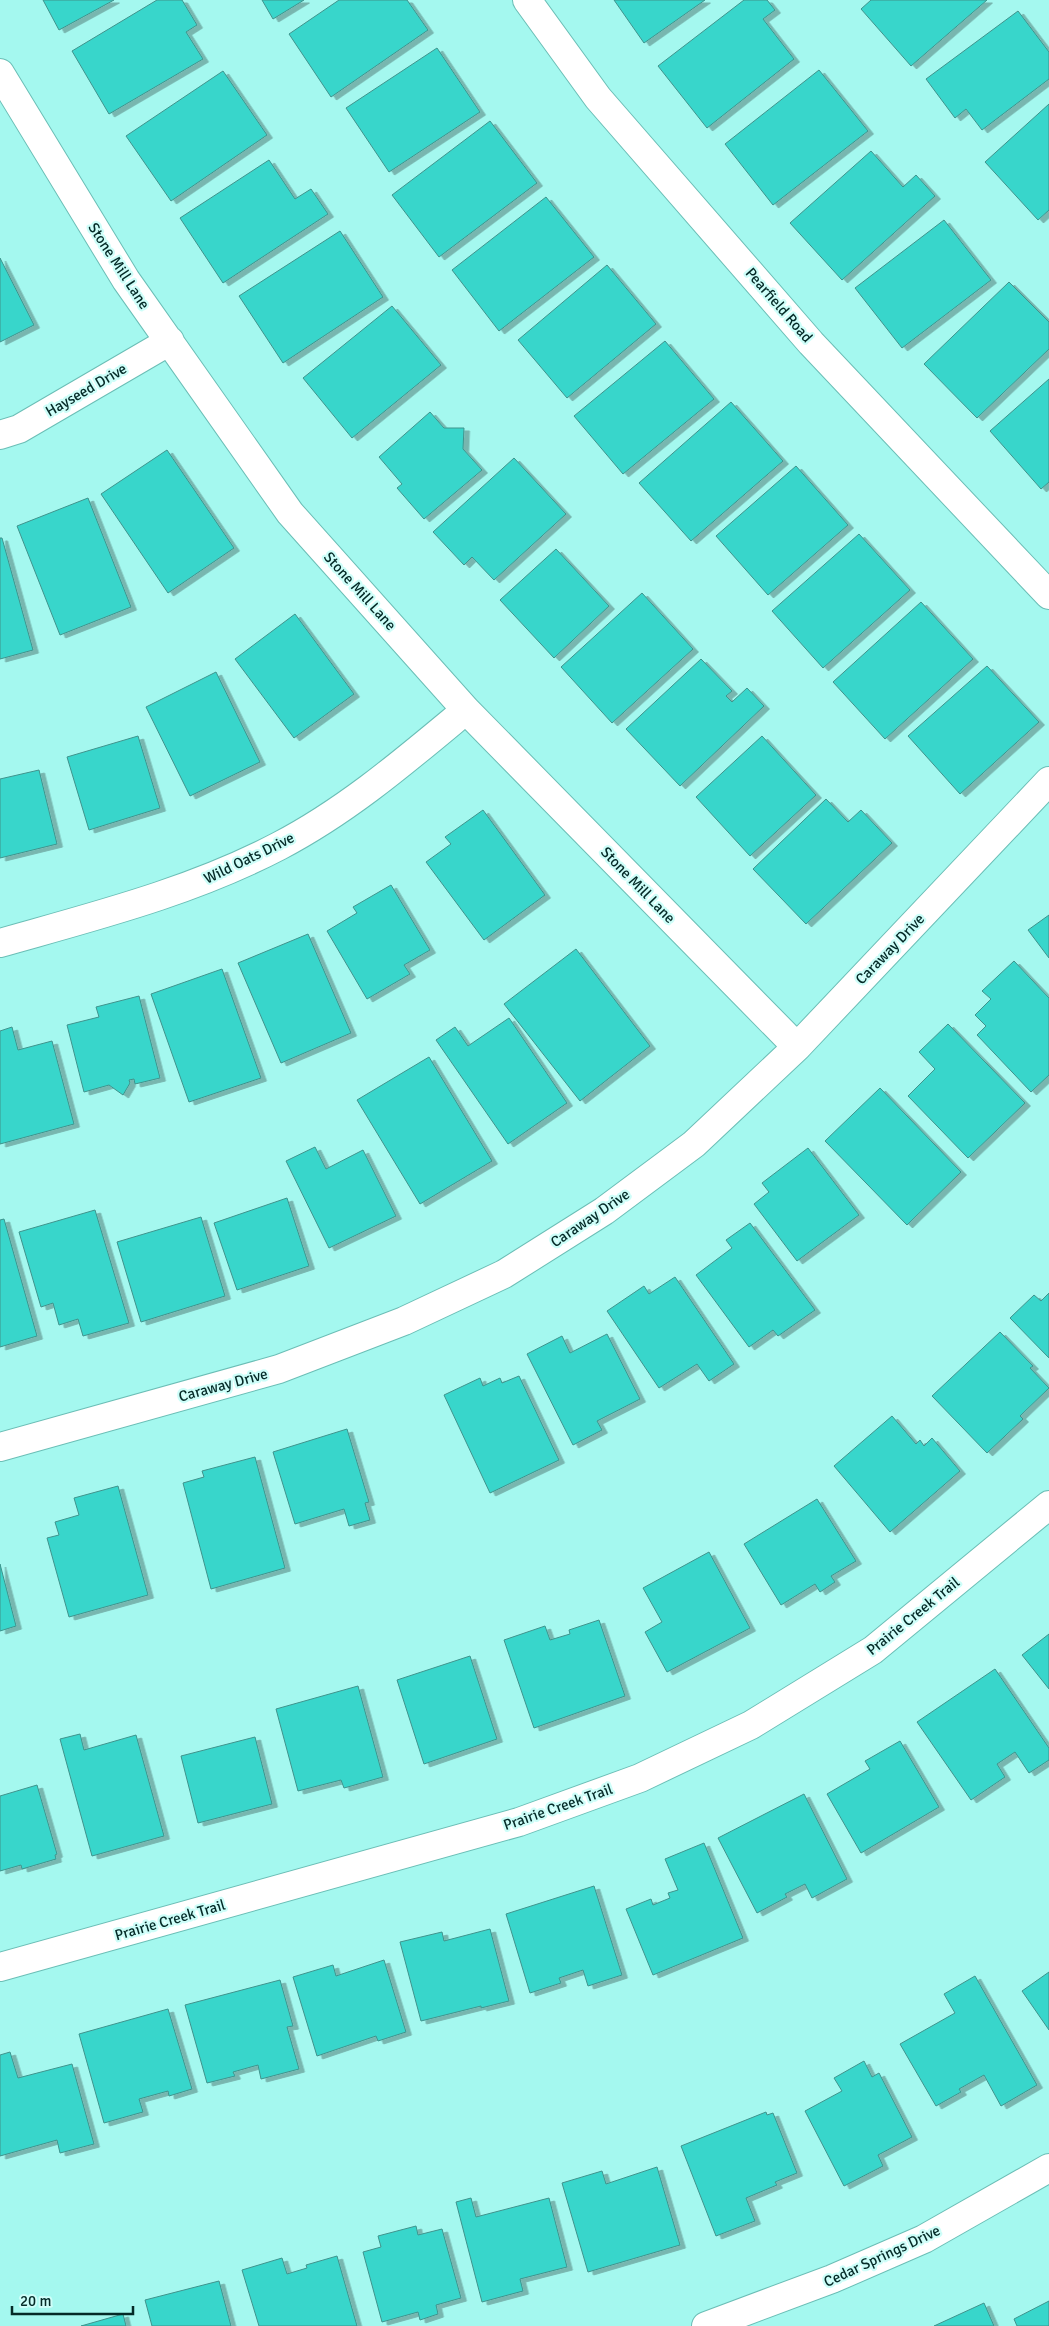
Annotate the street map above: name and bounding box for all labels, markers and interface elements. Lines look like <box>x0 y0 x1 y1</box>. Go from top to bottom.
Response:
street label: Stone Mill Lane <box>84 219 154 313</box>
street label: Pearfield Road <box>742 264 816 346</box>
street label: Hayseed Drive <box>42 359 130 421</box>
street label: Stone Mill Lane <box>320 548 400 634</box>
street label: Wild Oats Drive <box>201 828 297 888</box>
street label: Stone Mill Lane <box>597 843 679 927</box>
street label: Caraway Drive <box>852 910 928 988</box>
street label: Caraway Drive <box>547 1185 633 1251</box>
street label: Caraway Drive <box>177 1364 269 1406</box>
street label: Prairie Creek Trail <box>863 1573 963 1659</box>
street label: Prairie Creek Trail <box>501 1780 615 1834</box>
street label: Prairie Creek Trail <box>113 1896 227 1944</box>
street label: Cedar Springs Drive <box>821 2221 943 2291</box>
scale bar <box>12 2284 134 2316</box>
text: 20 m <box>20 2292 51 2310</box>

